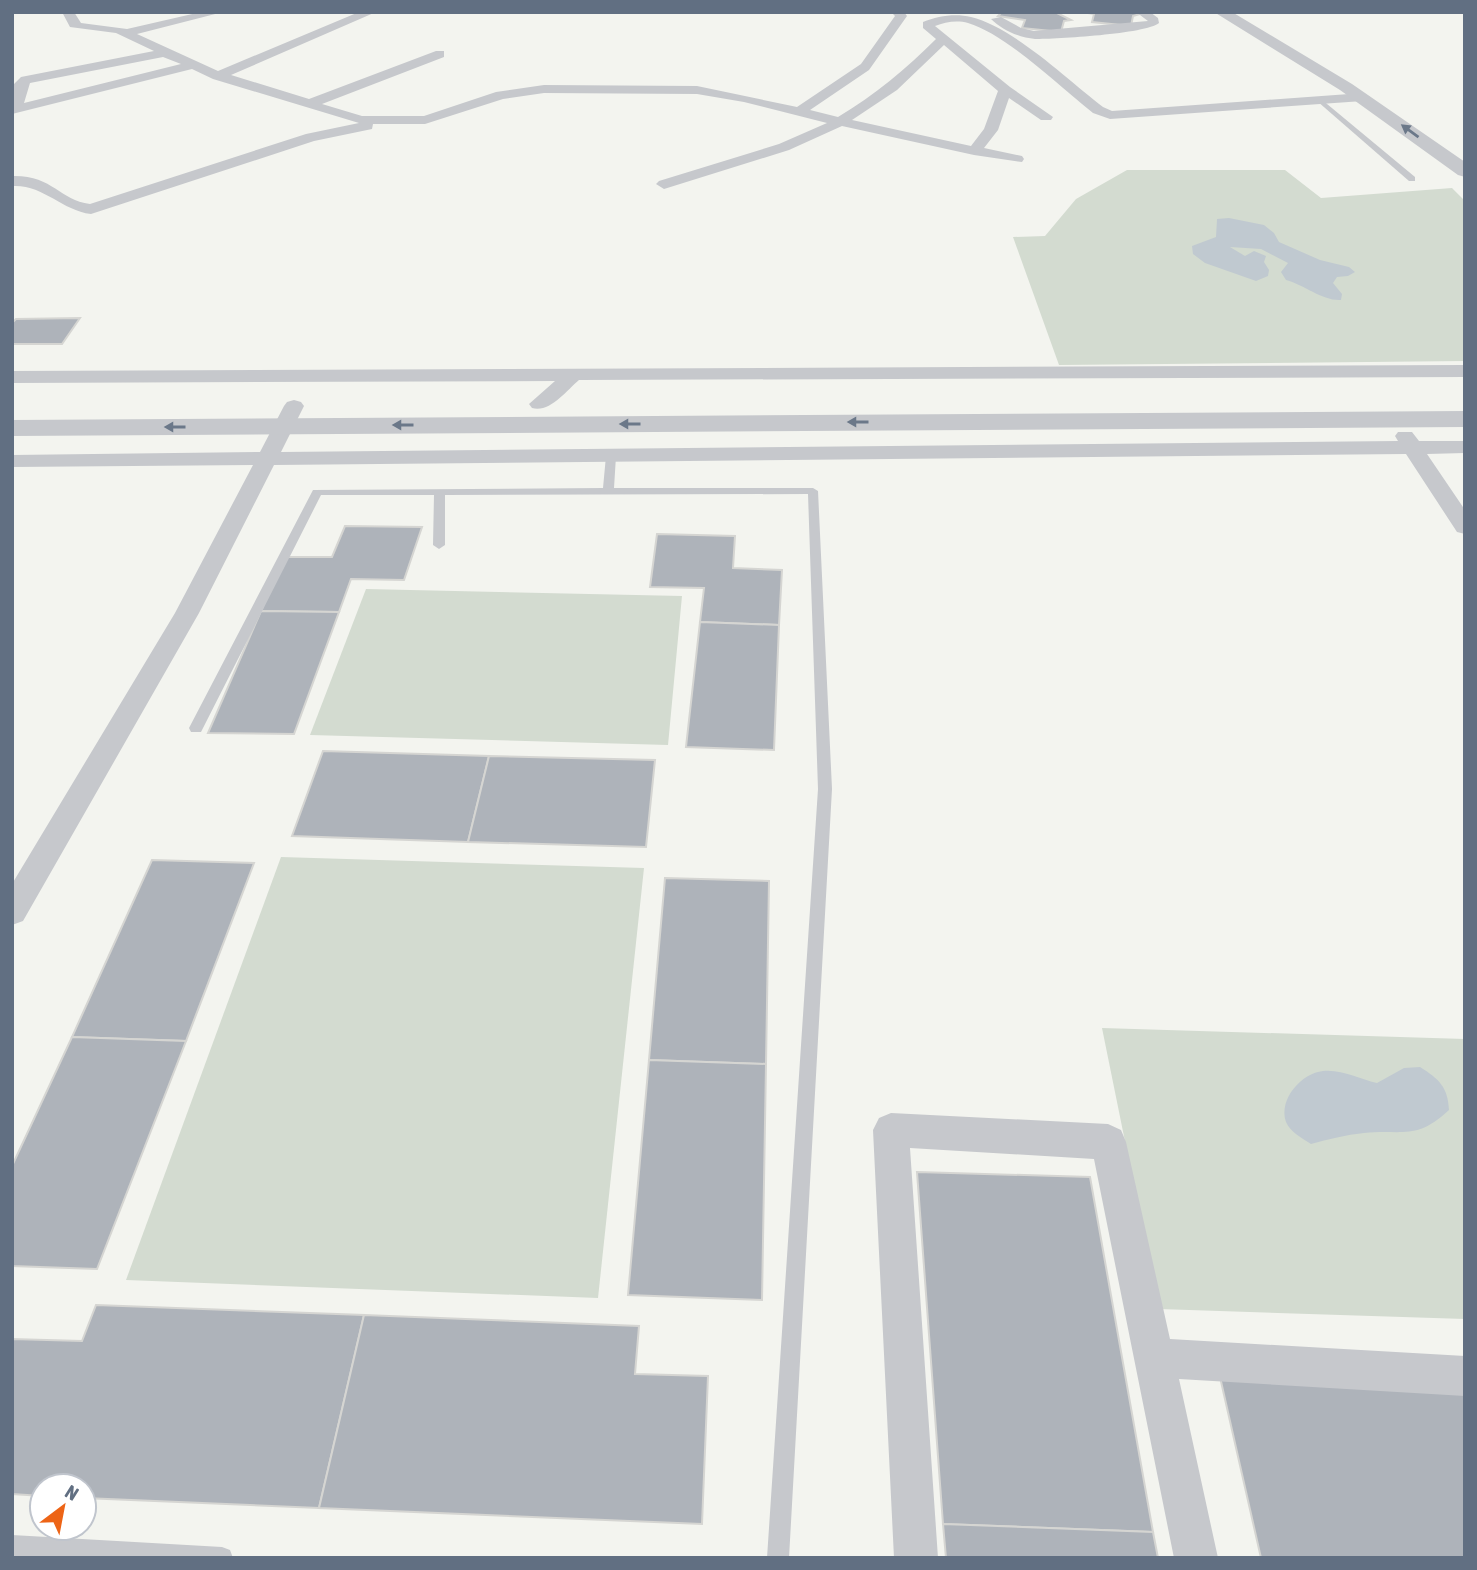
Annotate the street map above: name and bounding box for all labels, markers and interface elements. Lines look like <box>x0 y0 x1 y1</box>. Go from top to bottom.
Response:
one-way arrow <box>1401 124 1419 138</box>
one-way arrow <box>846 416 868 428</box>
one-way arrow <box>619 418 641 430</box>
one-way arrow <box>391 419 413 431</box>
one-way arrow <box>164 421 186 433</box>
north arrow <box>28 1472 98 1542</box>
text: N <box>61 1480 83 1505</box>

